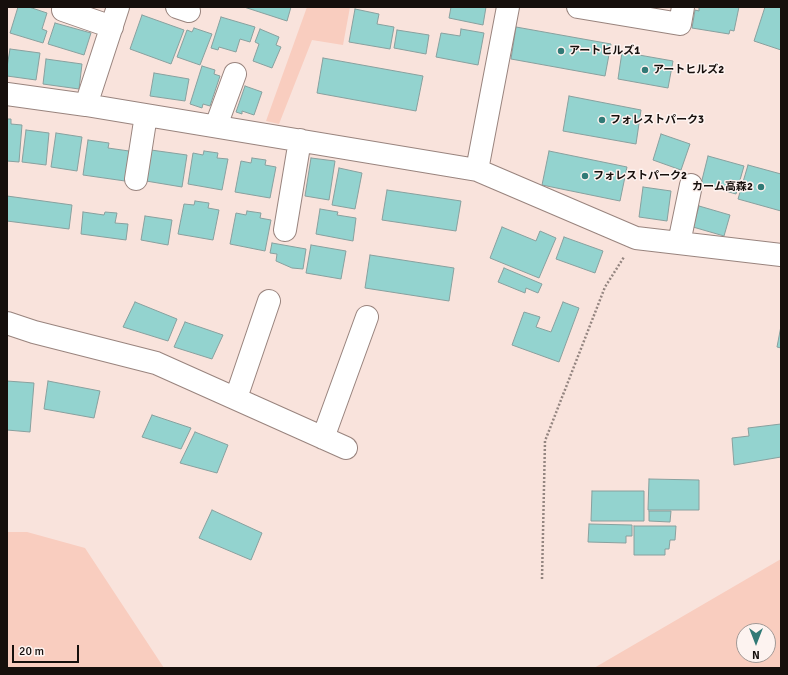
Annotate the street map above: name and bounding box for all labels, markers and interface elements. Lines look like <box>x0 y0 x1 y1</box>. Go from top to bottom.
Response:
place label: アートヒルズ1 <box>569 44 640 58</box>
marker: アートヒルズ1 <box>556 46 566 56</box>
place label: アートヒルズ2 <box>653 63 724 77</box>
marker: アートヒルズ2 <box>640 65 650 75</box>
place label: フォレストパーク3 <box>610 113 704 127</box>
marker: フォレストパーク3 <box>597 115 607 125</box>
place label: フォレストパーク2 <box>593 169 687 183</box>
marker: フォレストパーク2 <box>580 171 590 181</box>
place label: カーム高森2 <box>692 180 753 194</box>
marker: カーム高森2 <box>756 182 766 192</box>
north arrow <box>736 623 776 663</box>
scale bar <box>14 637 81 663</box>
text: 20 m <box>19 644 44 659</box>
text: N <box>752 648 760 661</box>

